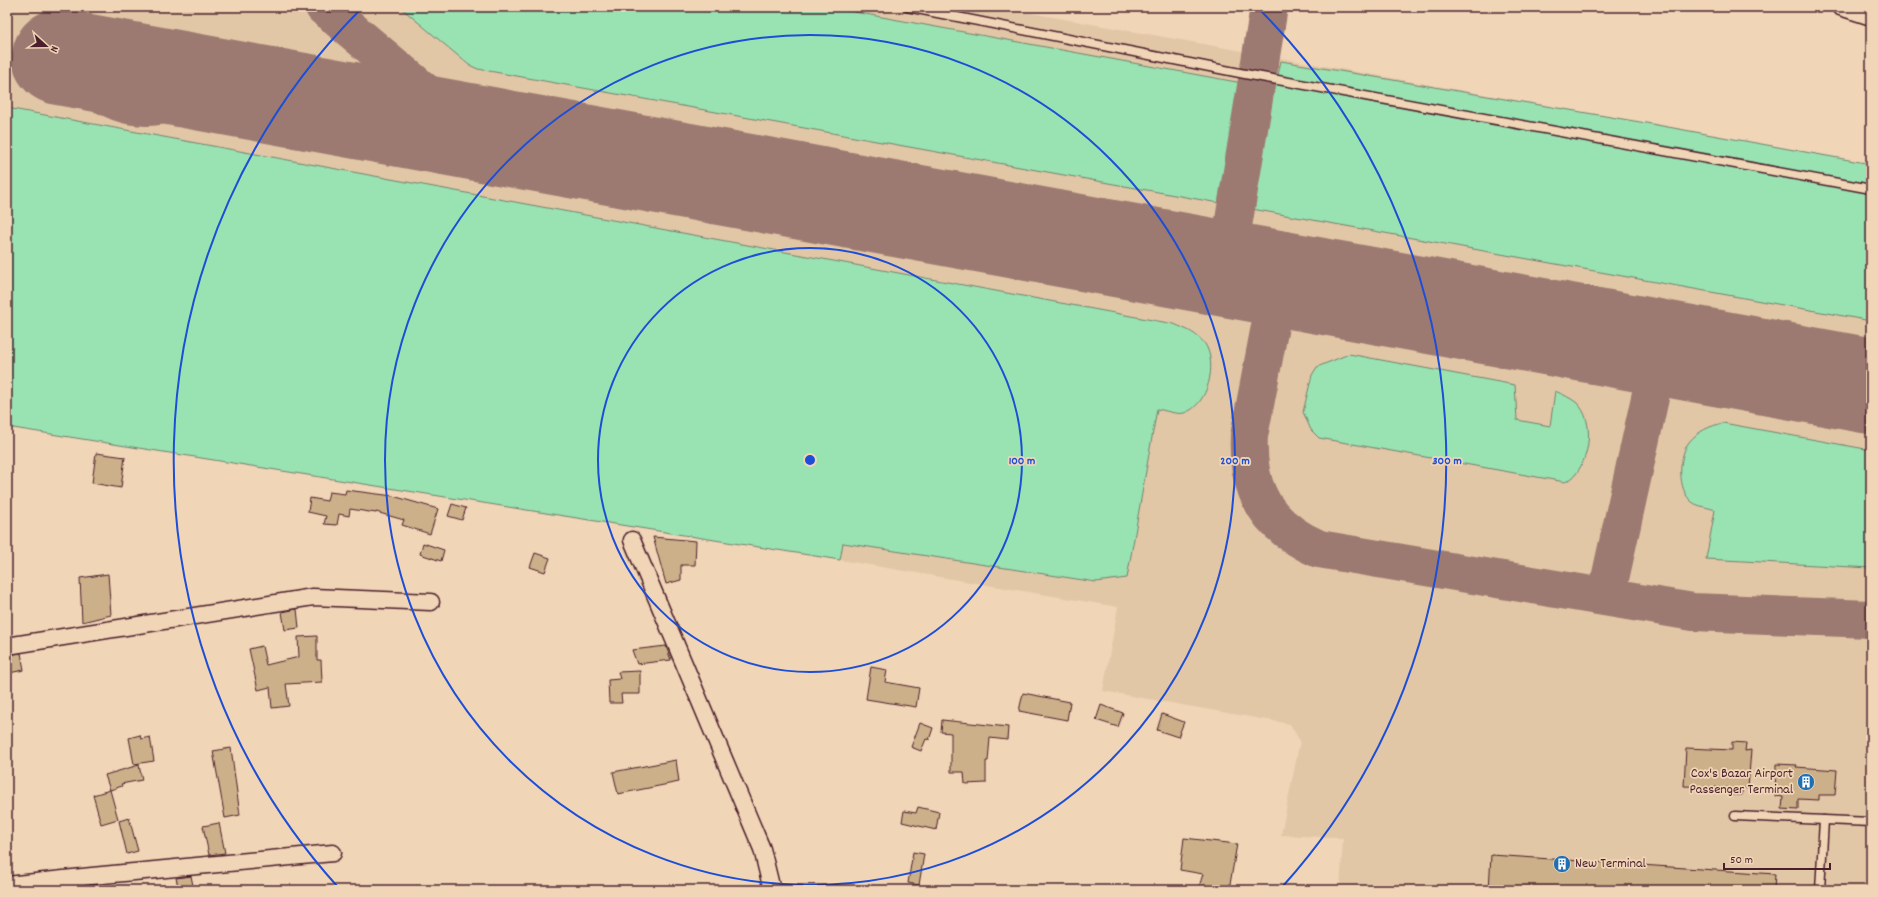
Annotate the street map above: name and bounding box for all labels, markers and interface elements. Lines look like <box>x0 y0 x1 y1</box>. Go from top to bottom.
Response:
north arrow <box>26 26 66 66</box>
text: N <box>45 43 62 55</box>
centre of rings <box>803 453 817 467</box>
text: 100 m <box>1009 453 1035 470</box>
text: 200 m <box>1220 453 1250 470</box>
text: 300 m <box>1432 453 1462 470</box>
place label: Cox's Bazar Airport Passenger Terminal <box>1689 764 1794 800</box>
building icon: Cox's Bazar Airport Passenger Terminal <box>1796 772 1816 792</box>
scale bar <box>1724 845 1830 871</box>
text: 50 m <box>1730 852 1753 869</box>
building icon: New Terminal <box>1552 854 1572 874</box>
place label: New Terminal <box>1575 854 1646 874</box>

